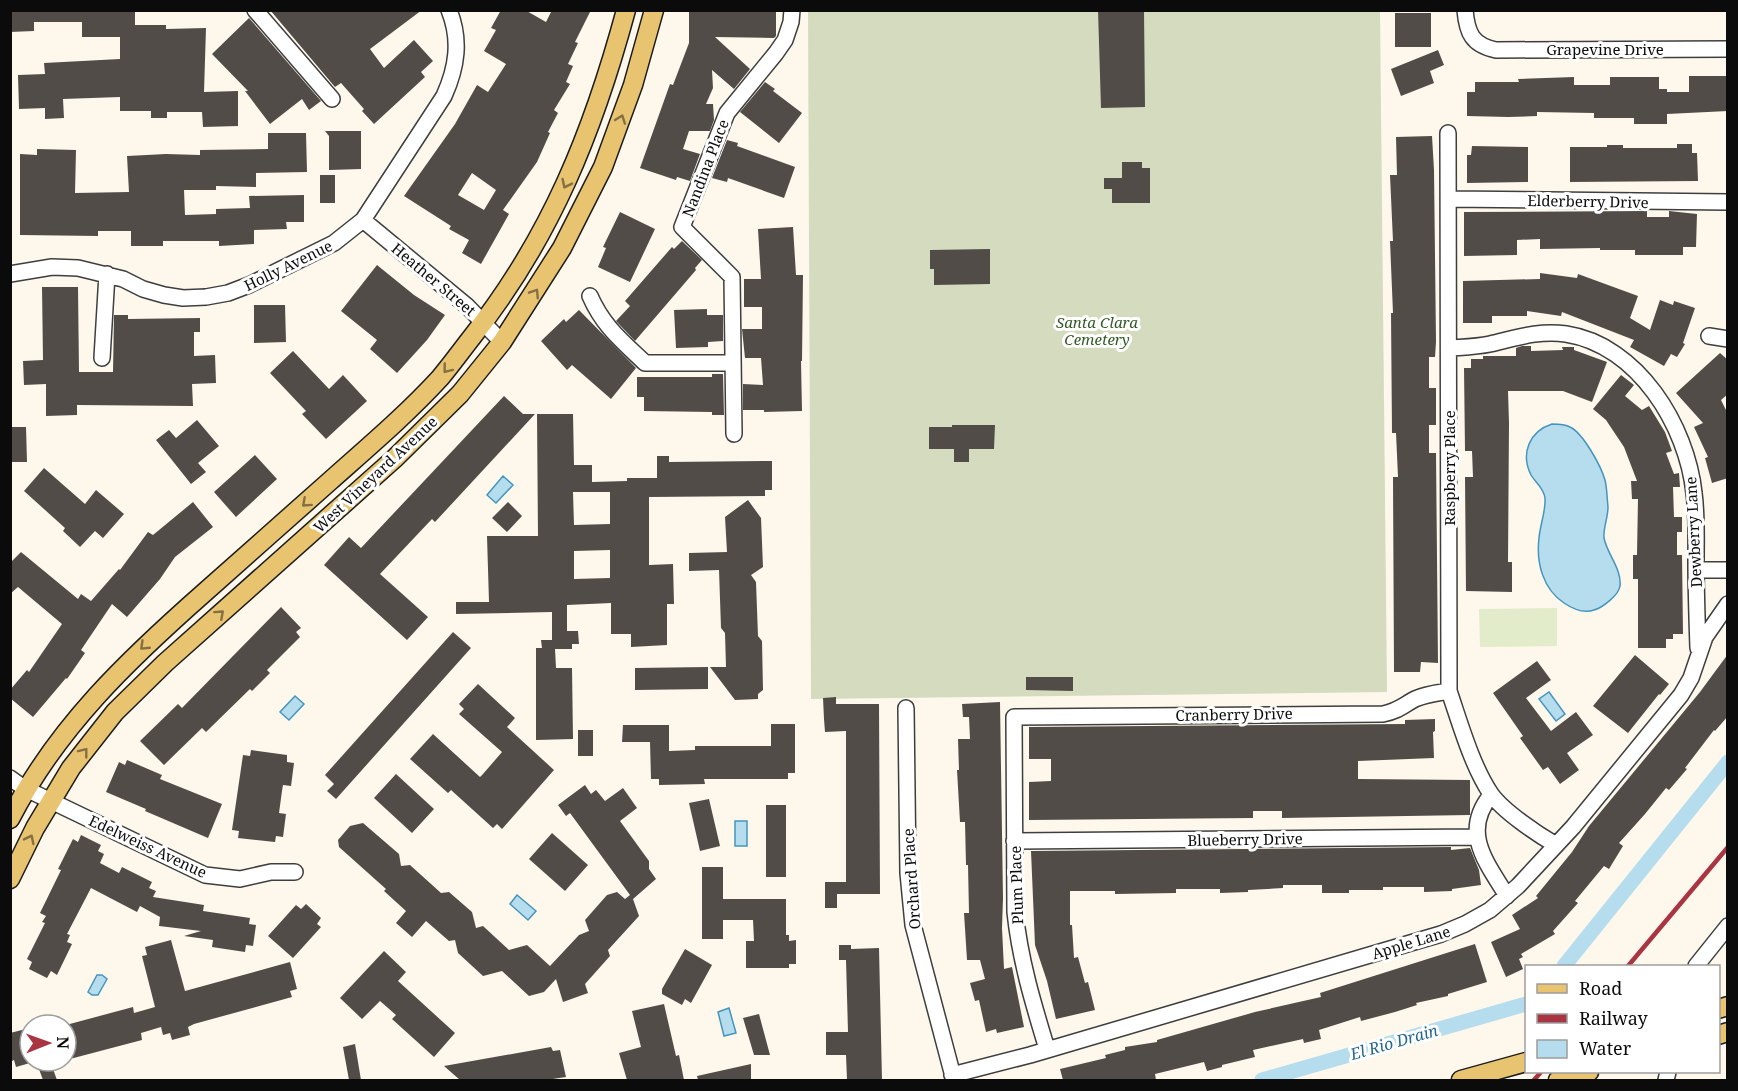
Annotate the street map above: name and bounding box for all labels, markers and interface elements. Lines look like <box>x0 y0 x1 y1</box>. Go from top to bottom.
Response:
street label: Grapevine Drive <box>1546 39 1664 59</box>
one-way arrow <box>613 114 626 125</box>
street label: Nandina Place <box>677 116 733 220</box>
one-way arrow <box>561 178 573 189</box>
street label: Elderberry Drive <box>1527 190 1649 212</box>
street label: Holly Avenue <box>241 235 335 295</box>
street label: Heather Street <box>388 238 480 320</box>
one-way arrow <box>527 289 539 299</box>
park label: Santa Clara Cemetery <box>1056 312 1138 349</box>
one-way arrow <box>444 362 455 373</box>
street label: Raspberry Place <box>1439 410 1459 526</box>
street label: West Vineyard Avenue <box>309 411 441 537</box>
street label: Dewberry Lane <box>1680 476 1706 588</box>
one-way arrow <box>302 496 312 507</box>
one-way arrow <box>213 610 224 621</box>
one-way arrow <box>141 639 152 650</box>
street label: Cranberry Drive <box>1175 703 1293 725</box>
one-way arrow <box>76 748 87 759</box>
street label: Edelweiss Avenue <box>86 810 210 882</box>
street label: Orchard Place <box>897 828 925 930</box>
street label: Blueberry Drive <box>1187 828 1303 850</box>
one-way arrow <box>22 835 34 846</box>
street label: Plum Place <box>1005 845 1027 925</box>
street label: Apple Lane <box>1369 921 1453 963</box>
legend <box>1525 965 1720 1073</box>
text: Road <box>1579 976 1622 1000</box>
text: Railway <box>1579 1006 1649 1030</box>
north arrow <box>18 1013 78 1073</box>
water label: El Rio Drain <box>1347 1019 1441 1065</box>
text: N <box>52 1036 74 1050</box>
text: Water <box>1579 1036 1632 1060</box>

